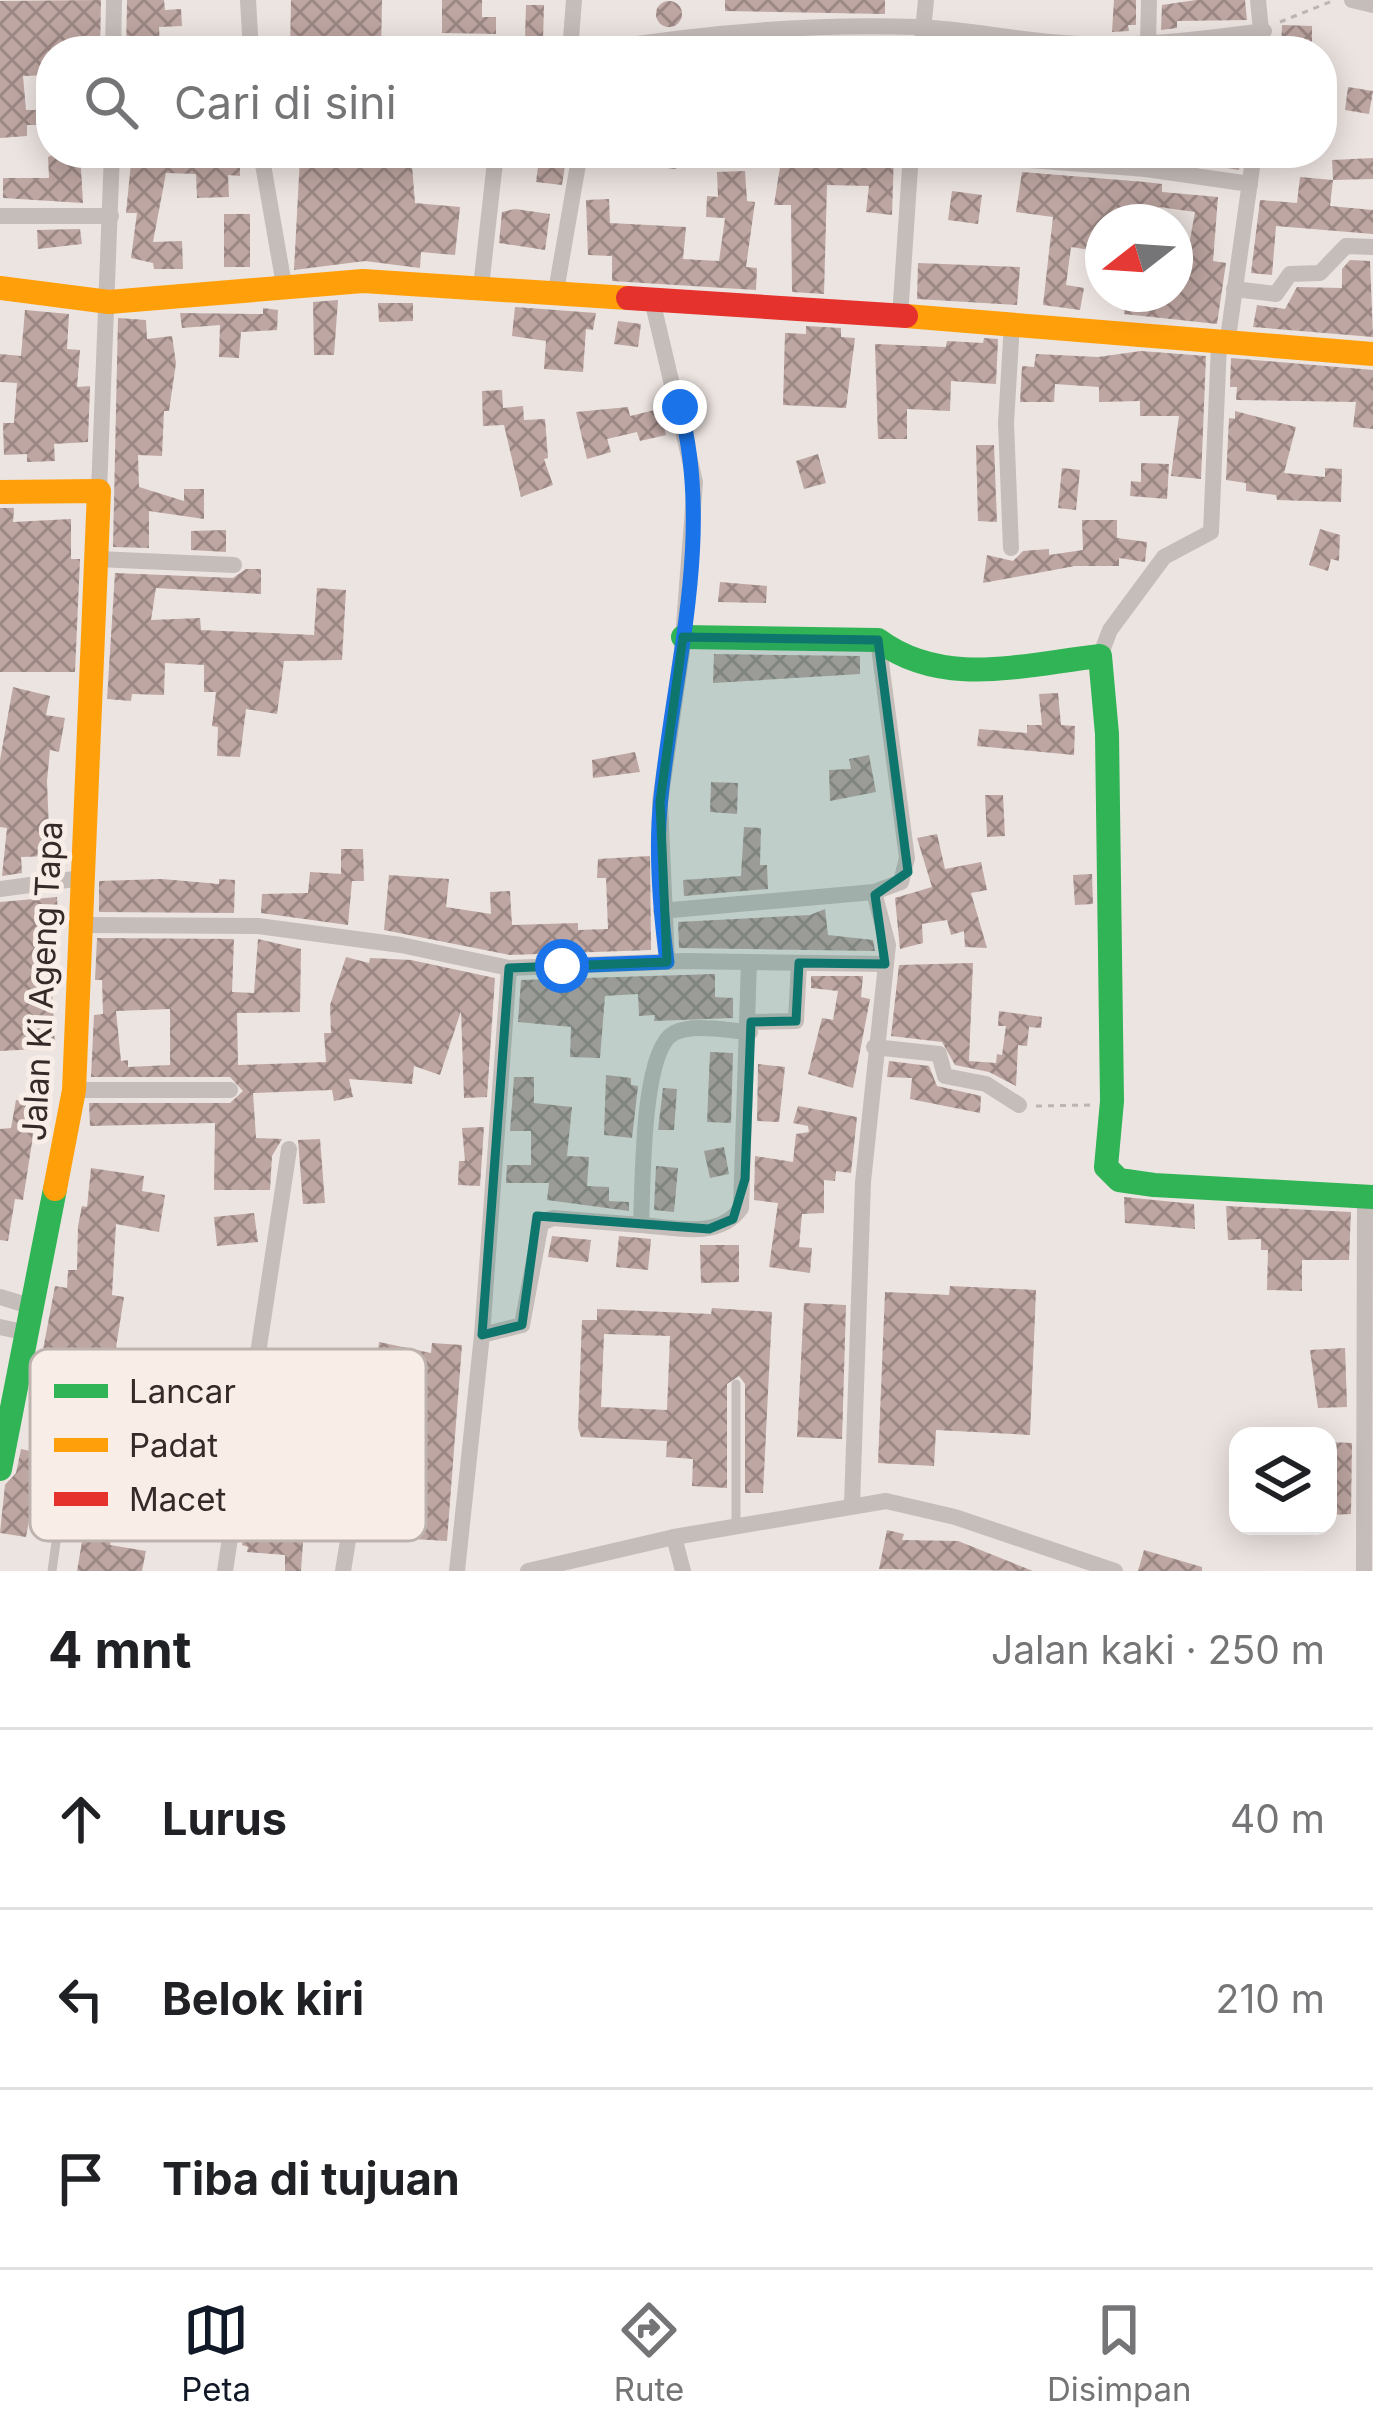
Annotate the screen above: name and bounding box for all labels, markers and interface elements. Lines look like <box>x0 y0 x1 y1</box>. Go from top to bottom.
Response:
search box <box>36 36 1337 168</box>
icon: search <box>78 69 144 135</box>
text: Cari di sini <box>174 75 397 130</box>
north arrow <box>1085 204 1193 312</box>
route end <box>653 380 707 434</box>
street label: Jalan Ki Ageng Tapa <box>14 820 70 1142</box>
route start <box>535 939 589 993</box>
legend <box>30 1349 426 1541</box>
text: Lancar <box>129 1371 236 1411</box>
text: Padat <box>129 1425 218 1465</box>
map controls <box>1229 1427 1337 1535</box>
button: layers <box>1229 1427 1337 1535</box>
text: Macet <box>129 1479 226 1519</box>
text: 4 mnt <box>48 1619 192 1680</box>
text: Jalan kaki · 250 m <box>991 1626 1325 1673</box>
icon: ahead <box>48 1786 114 1852</box>
text: Lurus <box>162 1791 287 1846</box>
text: 40 m <box>1230 1795 1325 1842</box>
icon: left <box>48 1966 114 2032</box>
text: Belok kiri <box>162 1971 364 2026</box>
text: 210 m <box>1216 1975 1325 2022</box>
icon: arrive <box>48 2146 114 2212</box>
text: Tiba di tujuan <box>162 2151 460 2206</box>
tab: Peta <box>181 2297 251 2409</box>
tab: Rute <box>614 2297 684 2409</box>
tab: Disimpan <box>1047 2297 1192 2409</box>

